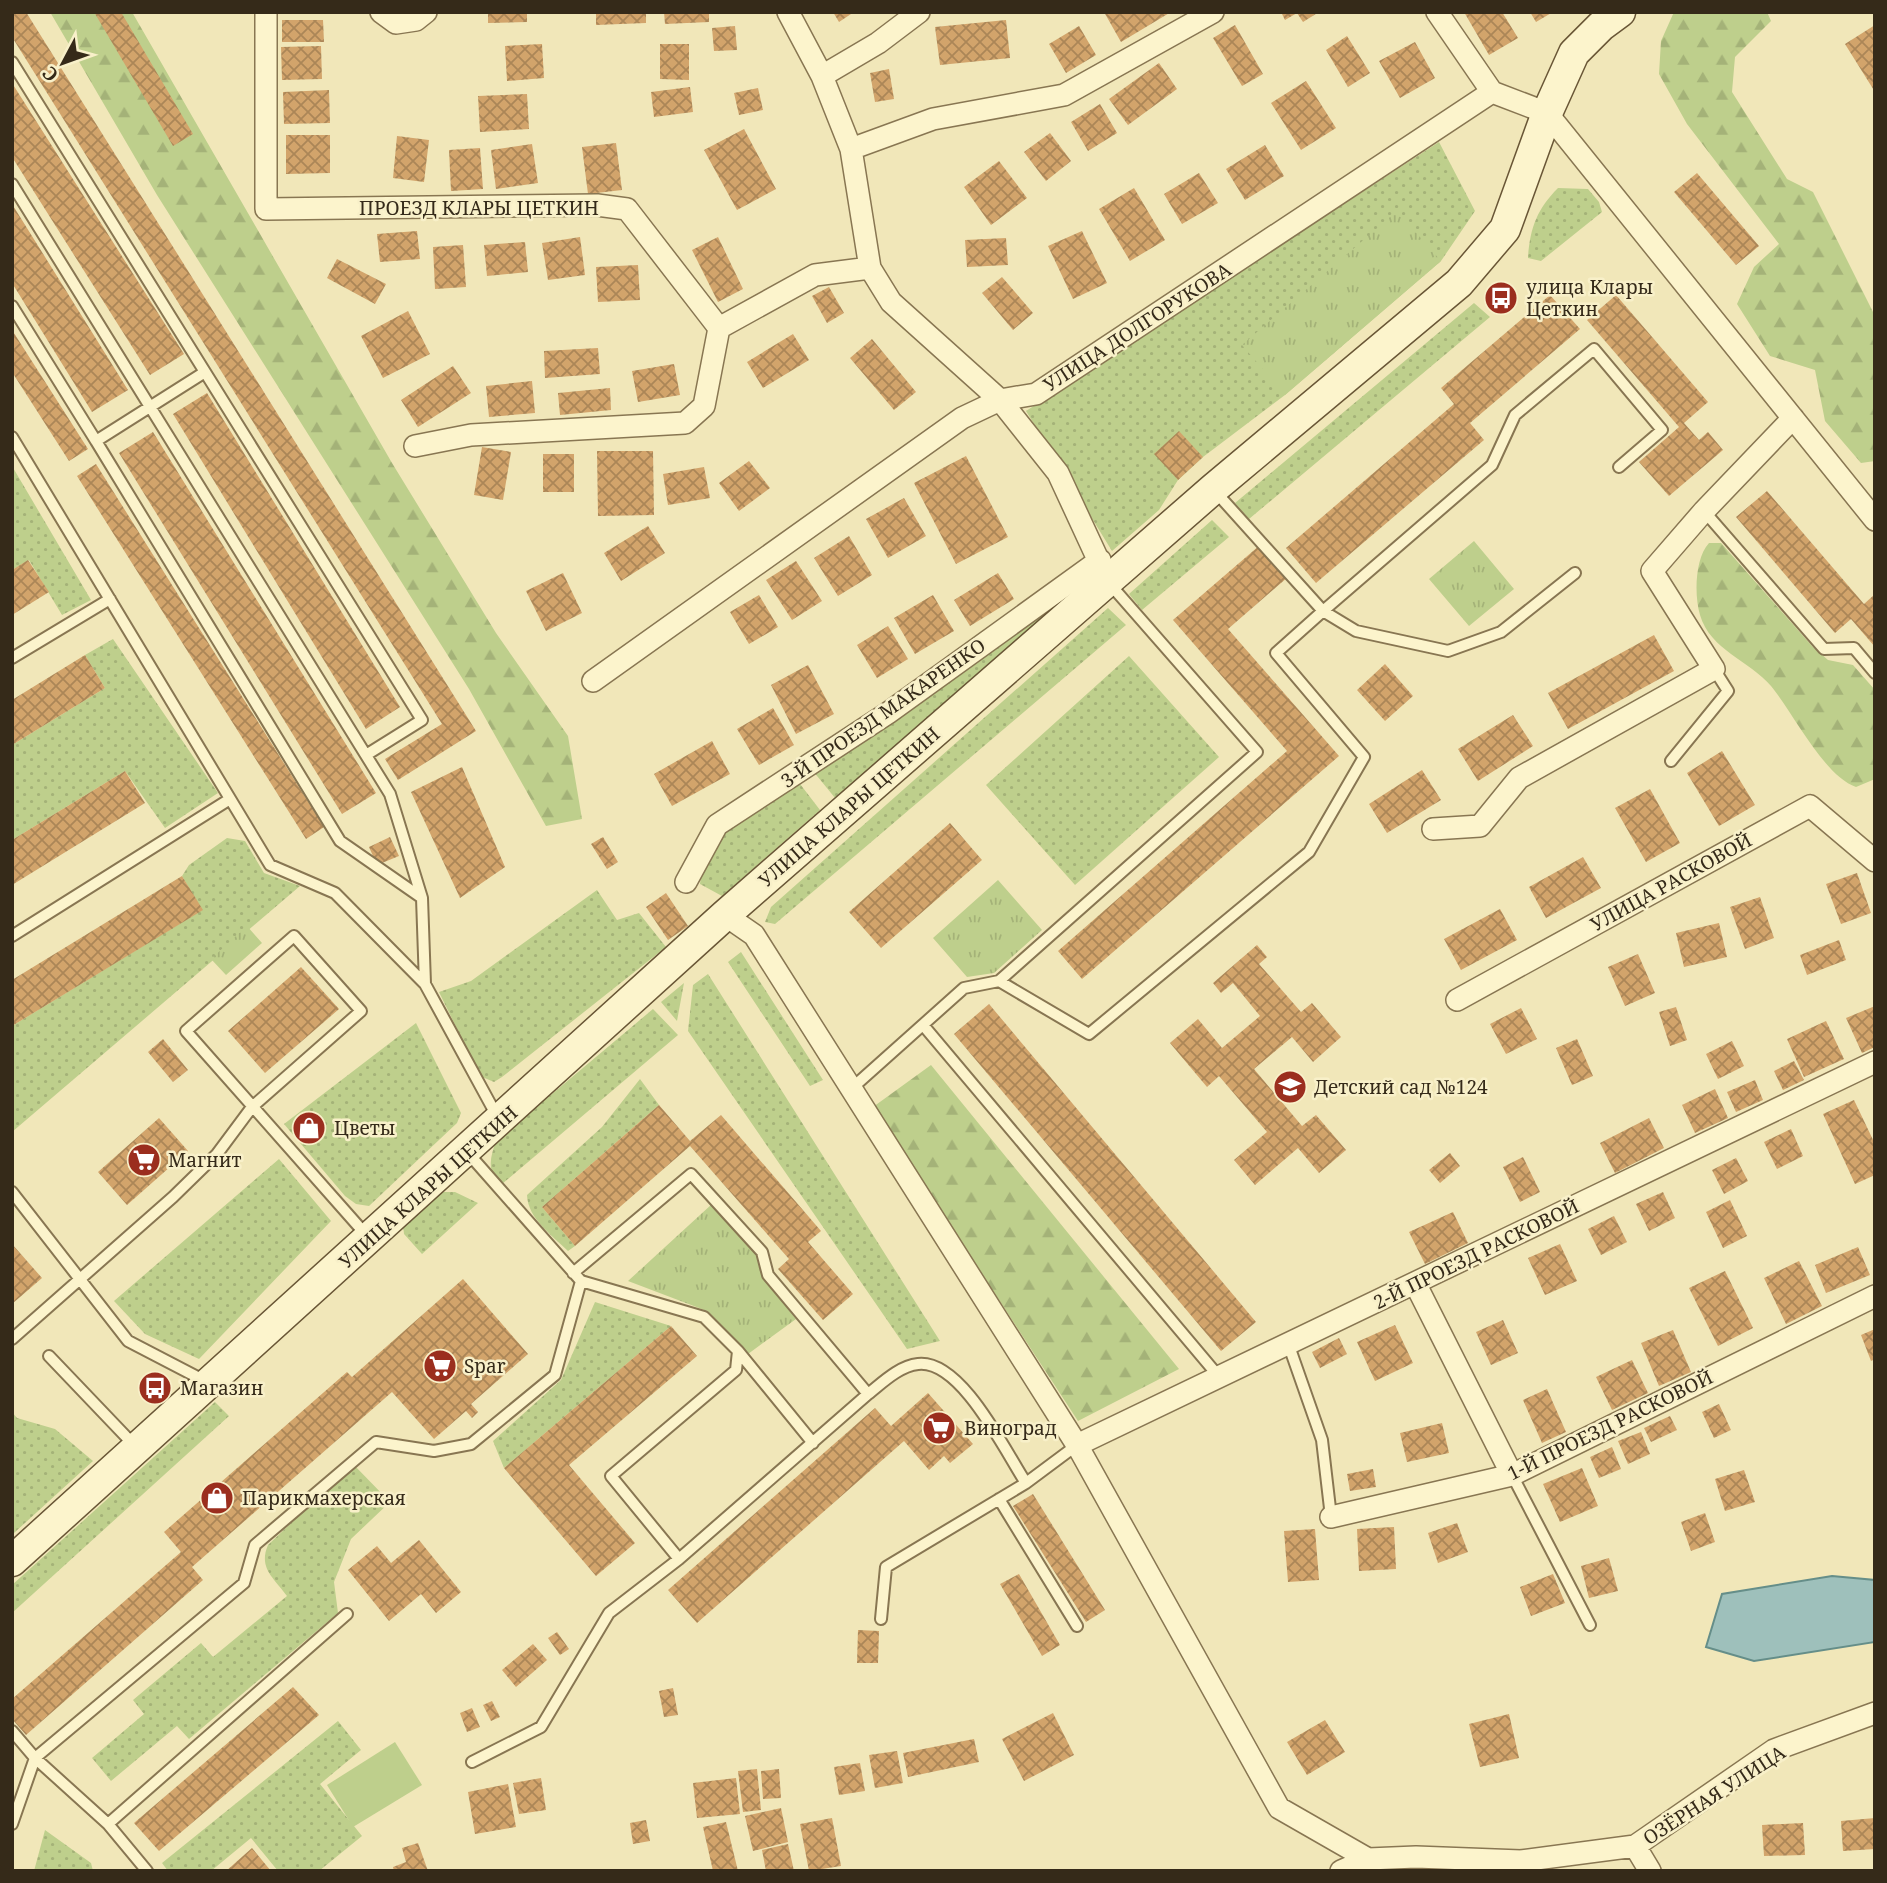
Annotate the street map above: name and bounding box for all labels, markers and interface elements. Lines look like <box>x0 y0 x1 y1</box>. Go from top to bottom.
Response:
north arrow <box>28 28 98 98</box>
text: С <box>36 61 64 87</box>
street label: ПРОЕЗД КЛАРЫ ЦЕТКИН <box>359 195 599 221</box>
street label: УЛИЦА ДОЛГОРУКОВА <box>1038 256 1236 398</box>
place label: улица Клары Цеткин <box>1526 274 1653 322</box>
bus stop icon: улица Клары Цеткин <box>1482 279 1520 317</box>
street label: 3-Й ПРОЕЗД МАКАРЕНКО <box>776 632 990 794</box>
street label: УЛИЦА КЛАРЫ ЦЕТКИН <box>753 721 945 893</box>
street label: УЛИЦА РАСКОВОЙ <box>1586 827 1756 937</box>
school or university icon: Детский сад №124 <box>1271 1068 1309 1106</box>
place label: Детский сад №124 <box>1314 1074 1488 1100</box>
street label: УЛИЦА КЛАРЫ ЦЕТКИН <box>333 1100 523 1274</box>
shop icon: Цветы <box>290 1109 328 1147</box>
place label: Цветы <box>334 1115 395 1141</box>
supermarket icon: Магнит <box>125 1141 163 1179</box>
place label: Магнит <box>168 1147 242 1173</box>
street label: 2-Й ПРОЕЗД РАСКОВОЙ <box>1369 1193 1583 1315</box>
supermarket icon: Spar <box>421 1347 459 1385</box>
place label: Spar <box>464 1353 506 1379</box>
street label: 1-Й ПРОЕЗД РАСКОВОЙ <box>1503 1364 1717 1486</box>
bus stop icon: Магазин <box>136 1369 174 1407</box>
place label: Магазин <box>180 1375 263 1401</box>
supermarket icon: Виноград <box>920 1409 958 1447</box>
place label: Виноград <box>964 1415 1057 1441</box>
shop icon: Парикмахерская <box>198 1479 236 1517</box>
place label: Парикмахерская <box>242 1485 406 1511</box>
street label: ОЗЁРНАЯ УЛИЦА <box>1638 1739 1791 1851</box>

